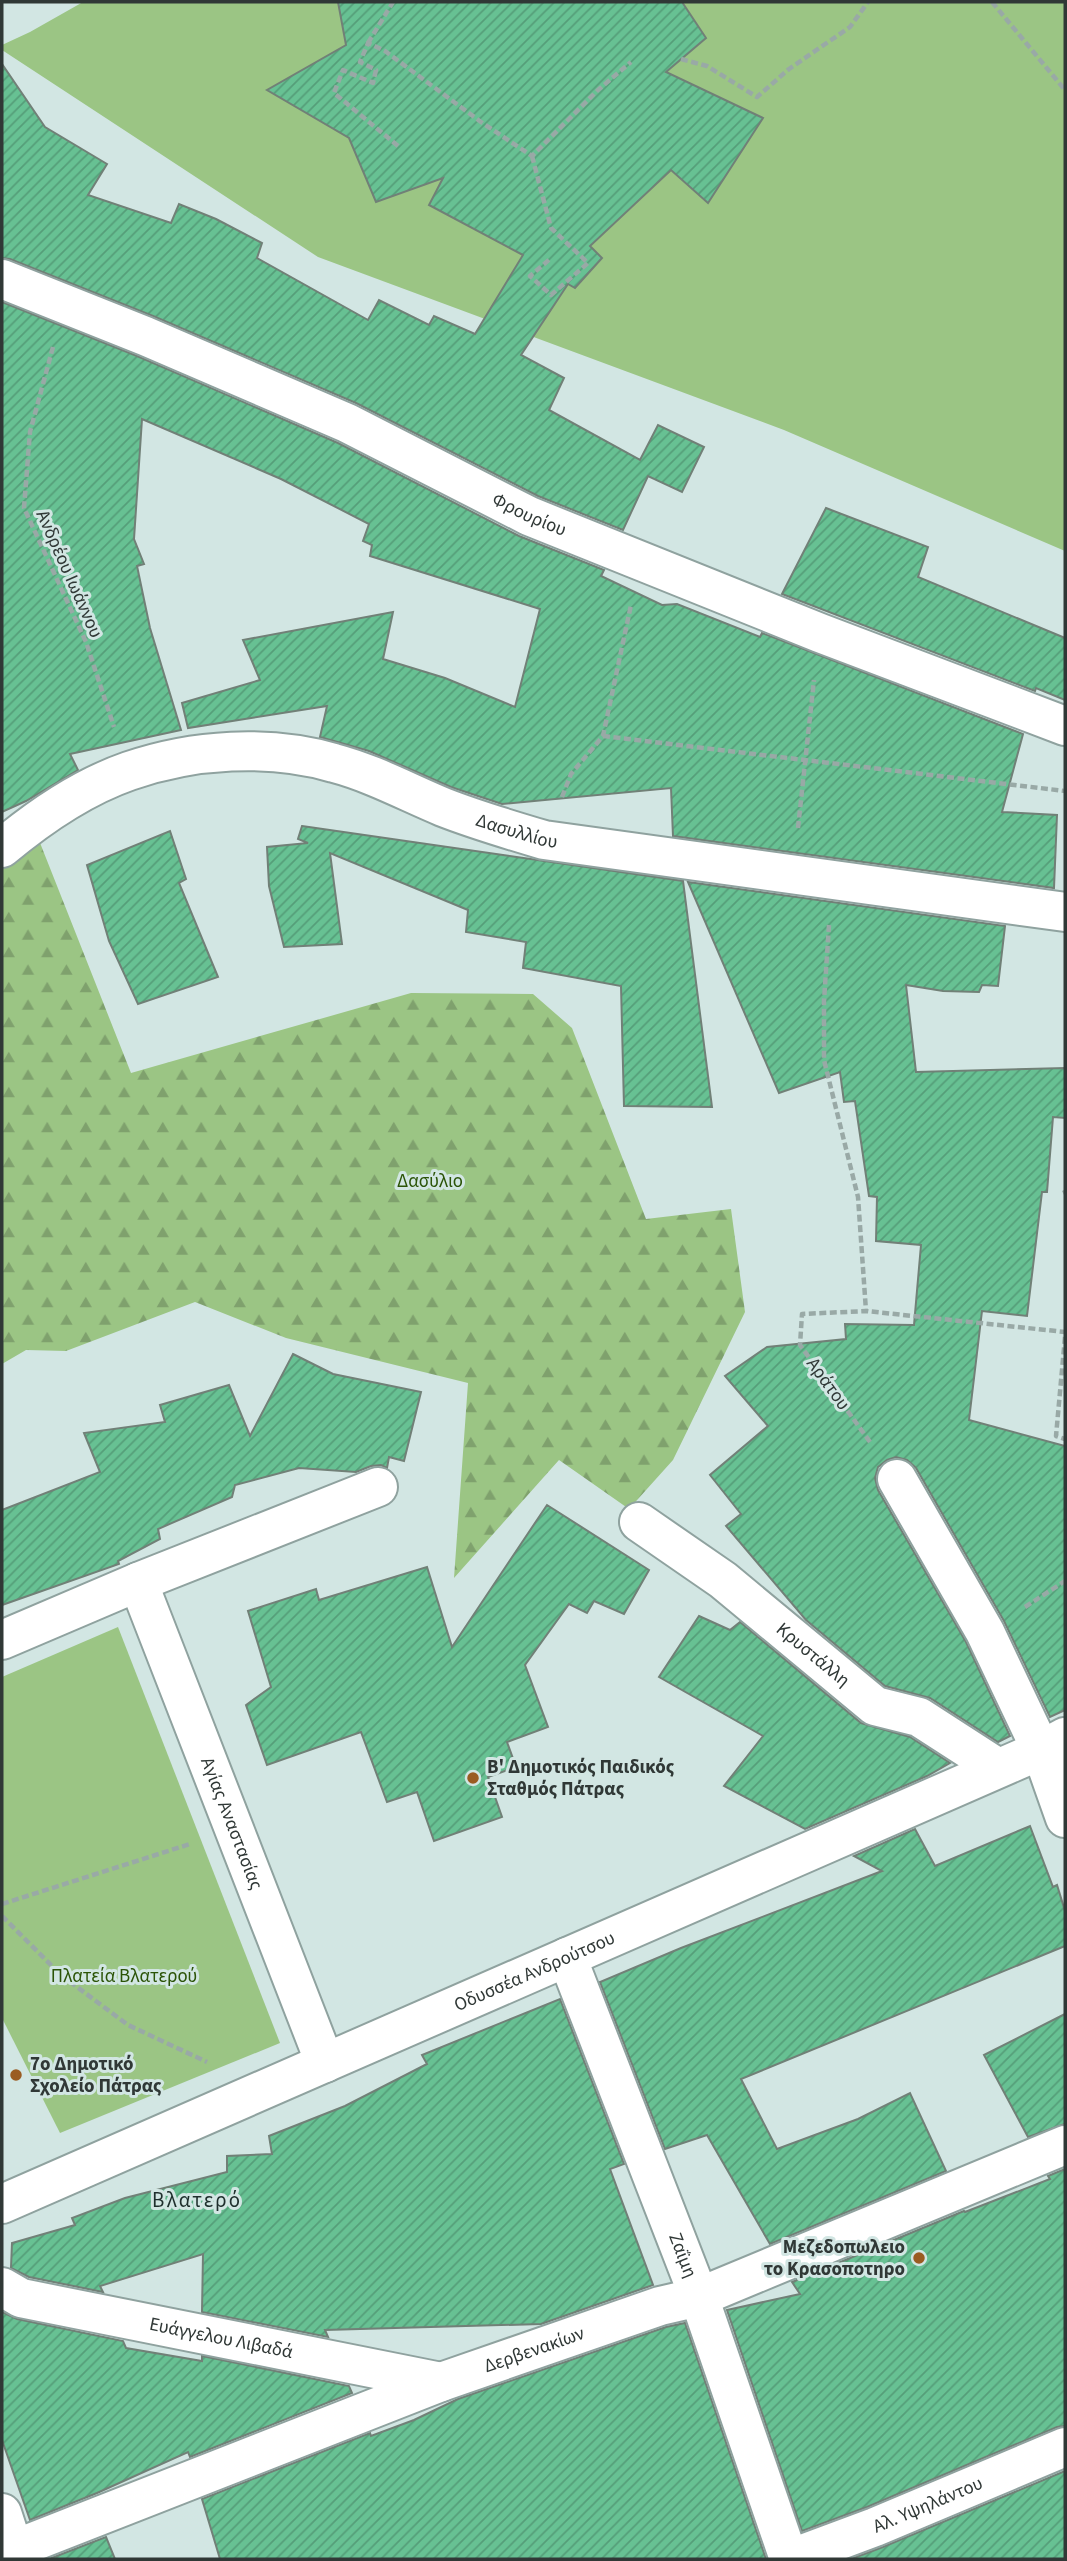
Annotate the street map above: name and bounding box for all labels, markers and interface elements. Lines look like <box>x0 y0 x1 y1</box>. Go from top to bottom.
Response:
street label: Φρουρίου <box>487 486 570 543</box>
street label: Ανδρέου Ιωάννου <box>29 506 109 642</box>
street label: Δασυλλίου <box>472 806 559 855</box>
park label: Δασύλιο <box>397 1168 463 1195</box>
street label: Αράτου <box>800 1352 856 1416</box>
street label: Κρυστάλλη <box>770 1616 856 1693</box>
street label: Αγίας Αναστασίας <box>194 1753 270 1894</box>
place label: Β' Δημοτικός Παιδικός Σταθμός Πάτρας <box>487 1754 675 1803</box>
marker: Β' Δημοτικός Παιδικός Σταθμός Πάτρας <box>465 1770 481 1786</box>
street label: Οδυσσέα Ανδρούτσου <box>450 1924 619 2018</box>
park label: Πλατεία Βλατερού <box>51 1963 197 1990</box>
place label: 7ο Δημοτικό Σχολείο Πάτρας <box>30 2051 162 2100</box>
marker: 7ο Δημοτικό Σχολείο Πάτρας <box>8 2067 24 2083</box>
district label: Βλατερό <box>152 2185 242 2215</box>
street label: Ζαΐμη <box>662 2229 704 2282</box>
place label: Μεζεδοπωλειο το Κρασοποτηρο <box>764 2234 905 2283</box>
marker: Μεζεδοπωλειο το Κρασοποτηρο <box>911 2250 927 2266</box>
street label: Ευάγγελου Λιβαδά <box>147 2310 296 2366</box>
street label: Δερβενακίων <box>480 2320 588 2380</box>
street label: Αλ. Υψηλάντου <box>869 2470 987 2540</box>

